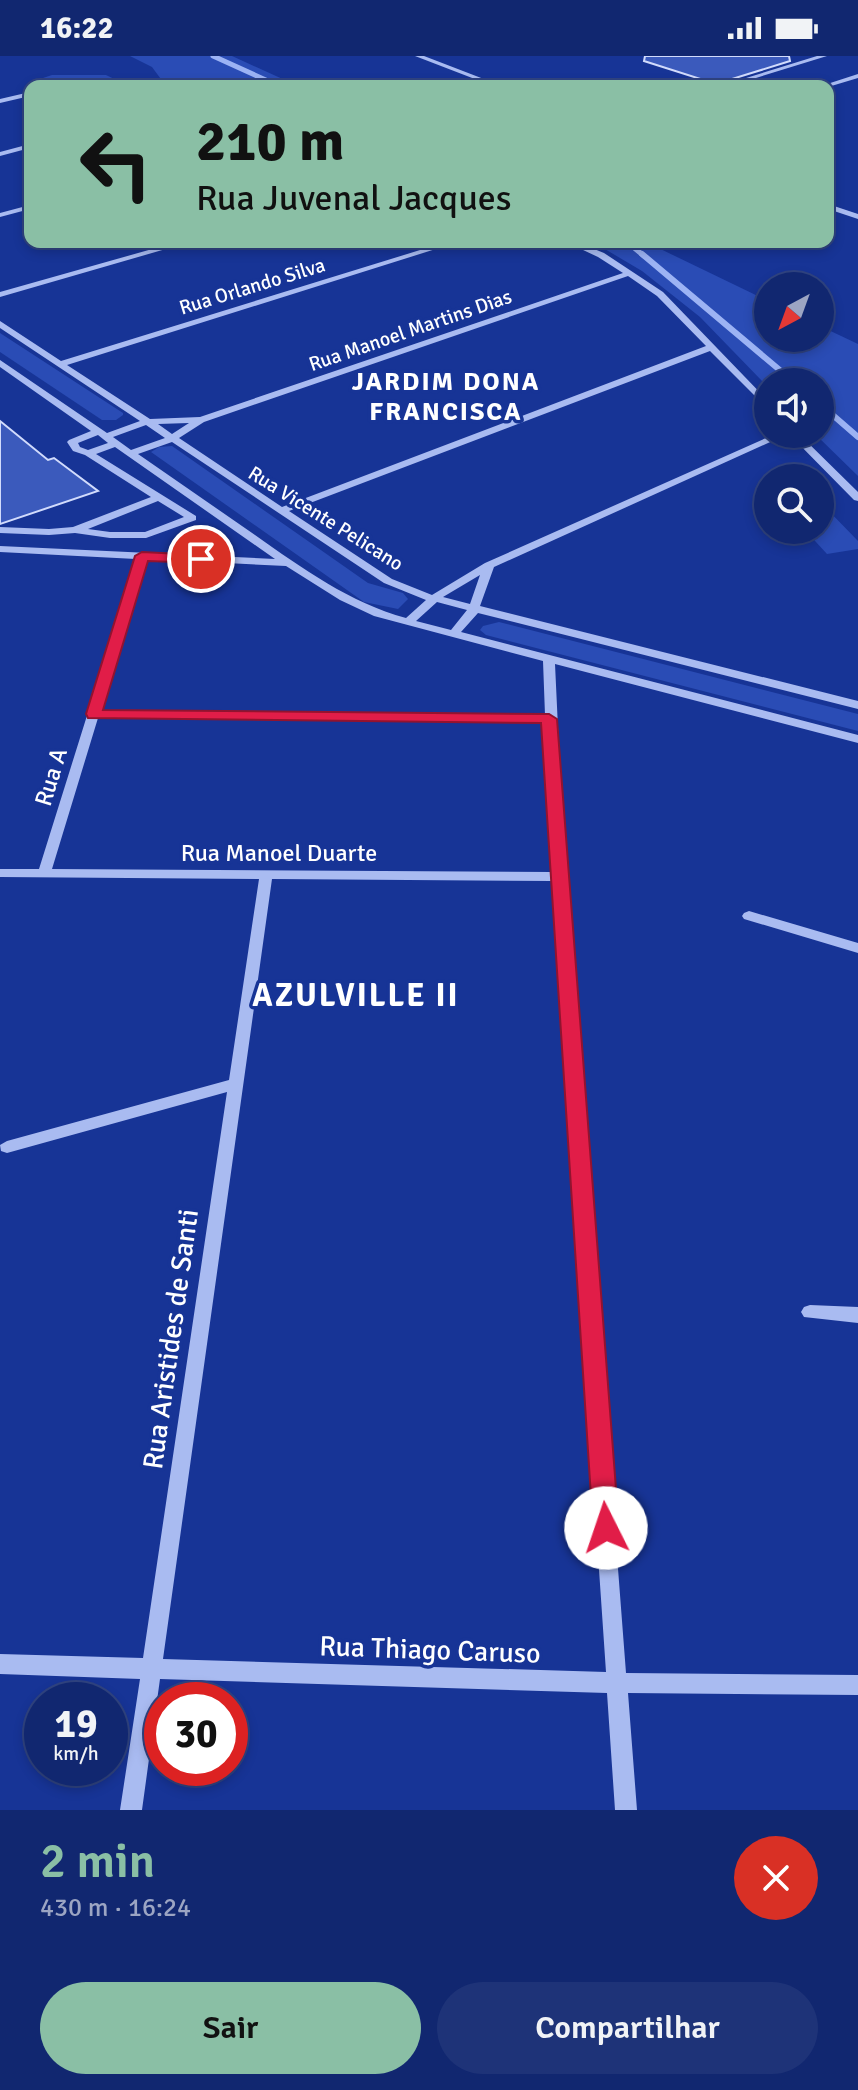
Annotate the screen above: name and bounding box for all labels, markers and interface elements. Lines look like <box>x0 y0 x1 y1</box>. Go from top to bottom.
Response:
text: 16:22 <box>40 10 114 47</box>
text: 210 m <box>196 107 344 176</box>
icon: left <box>64 112 168 216</box>
text: Rua Juvenal Jacques <box>196 176 512 221</box>
street label: Rua Orlando Silva <box>176 252 328 321</box>
north arrow <box>754 272 834 352</box>
map controls <box>754 272 834 544</box>
street label: Rua Manoel Martins Dias <box>305 284 515 377</box>
district label: JARDIM DONA FRANCISCA <box>352 366 540 428</box>
button: sound <box>754 368 834 448</box>
street label: Rua Vicente Pelicano <box>244 461 408 576</box>
button: search <box>754 464 834 544</box>
pin <box>167 525 235 593</box>
icon: arrive <box>179 537 223 581</box>
street label: Rua A <box>28 744 74 810</box>
street label: Rua Manoel Duarte <box>181 838 377 868</box>
district label: AZULVILLE II <box>252 976 460 1015</box>
street label: Rua Aristides de Santi <box>136 1207 206 1471</box>
position arrow <box>564 1486 648 1570</box>
street label: Rua Thiago Caruso <box>319 1629 541 1671</box>
speed limit sign: 30 <box>144 1682 248 1786</box>
text: 19 <box>54 1699 98 1749</box>
text: km/h <box>53 1741 99 1766</box>
text: 2 min <box>40 1832 155 1891</box>
button: close <box>734 1836 818 1920</box>
text: 430 m · 16:24 <box>40 1892 191 1924</box>
button: Sair <box>40 1982 421 2074</box>
button: Compartilhar <box>437 1982 818 2074</box>

